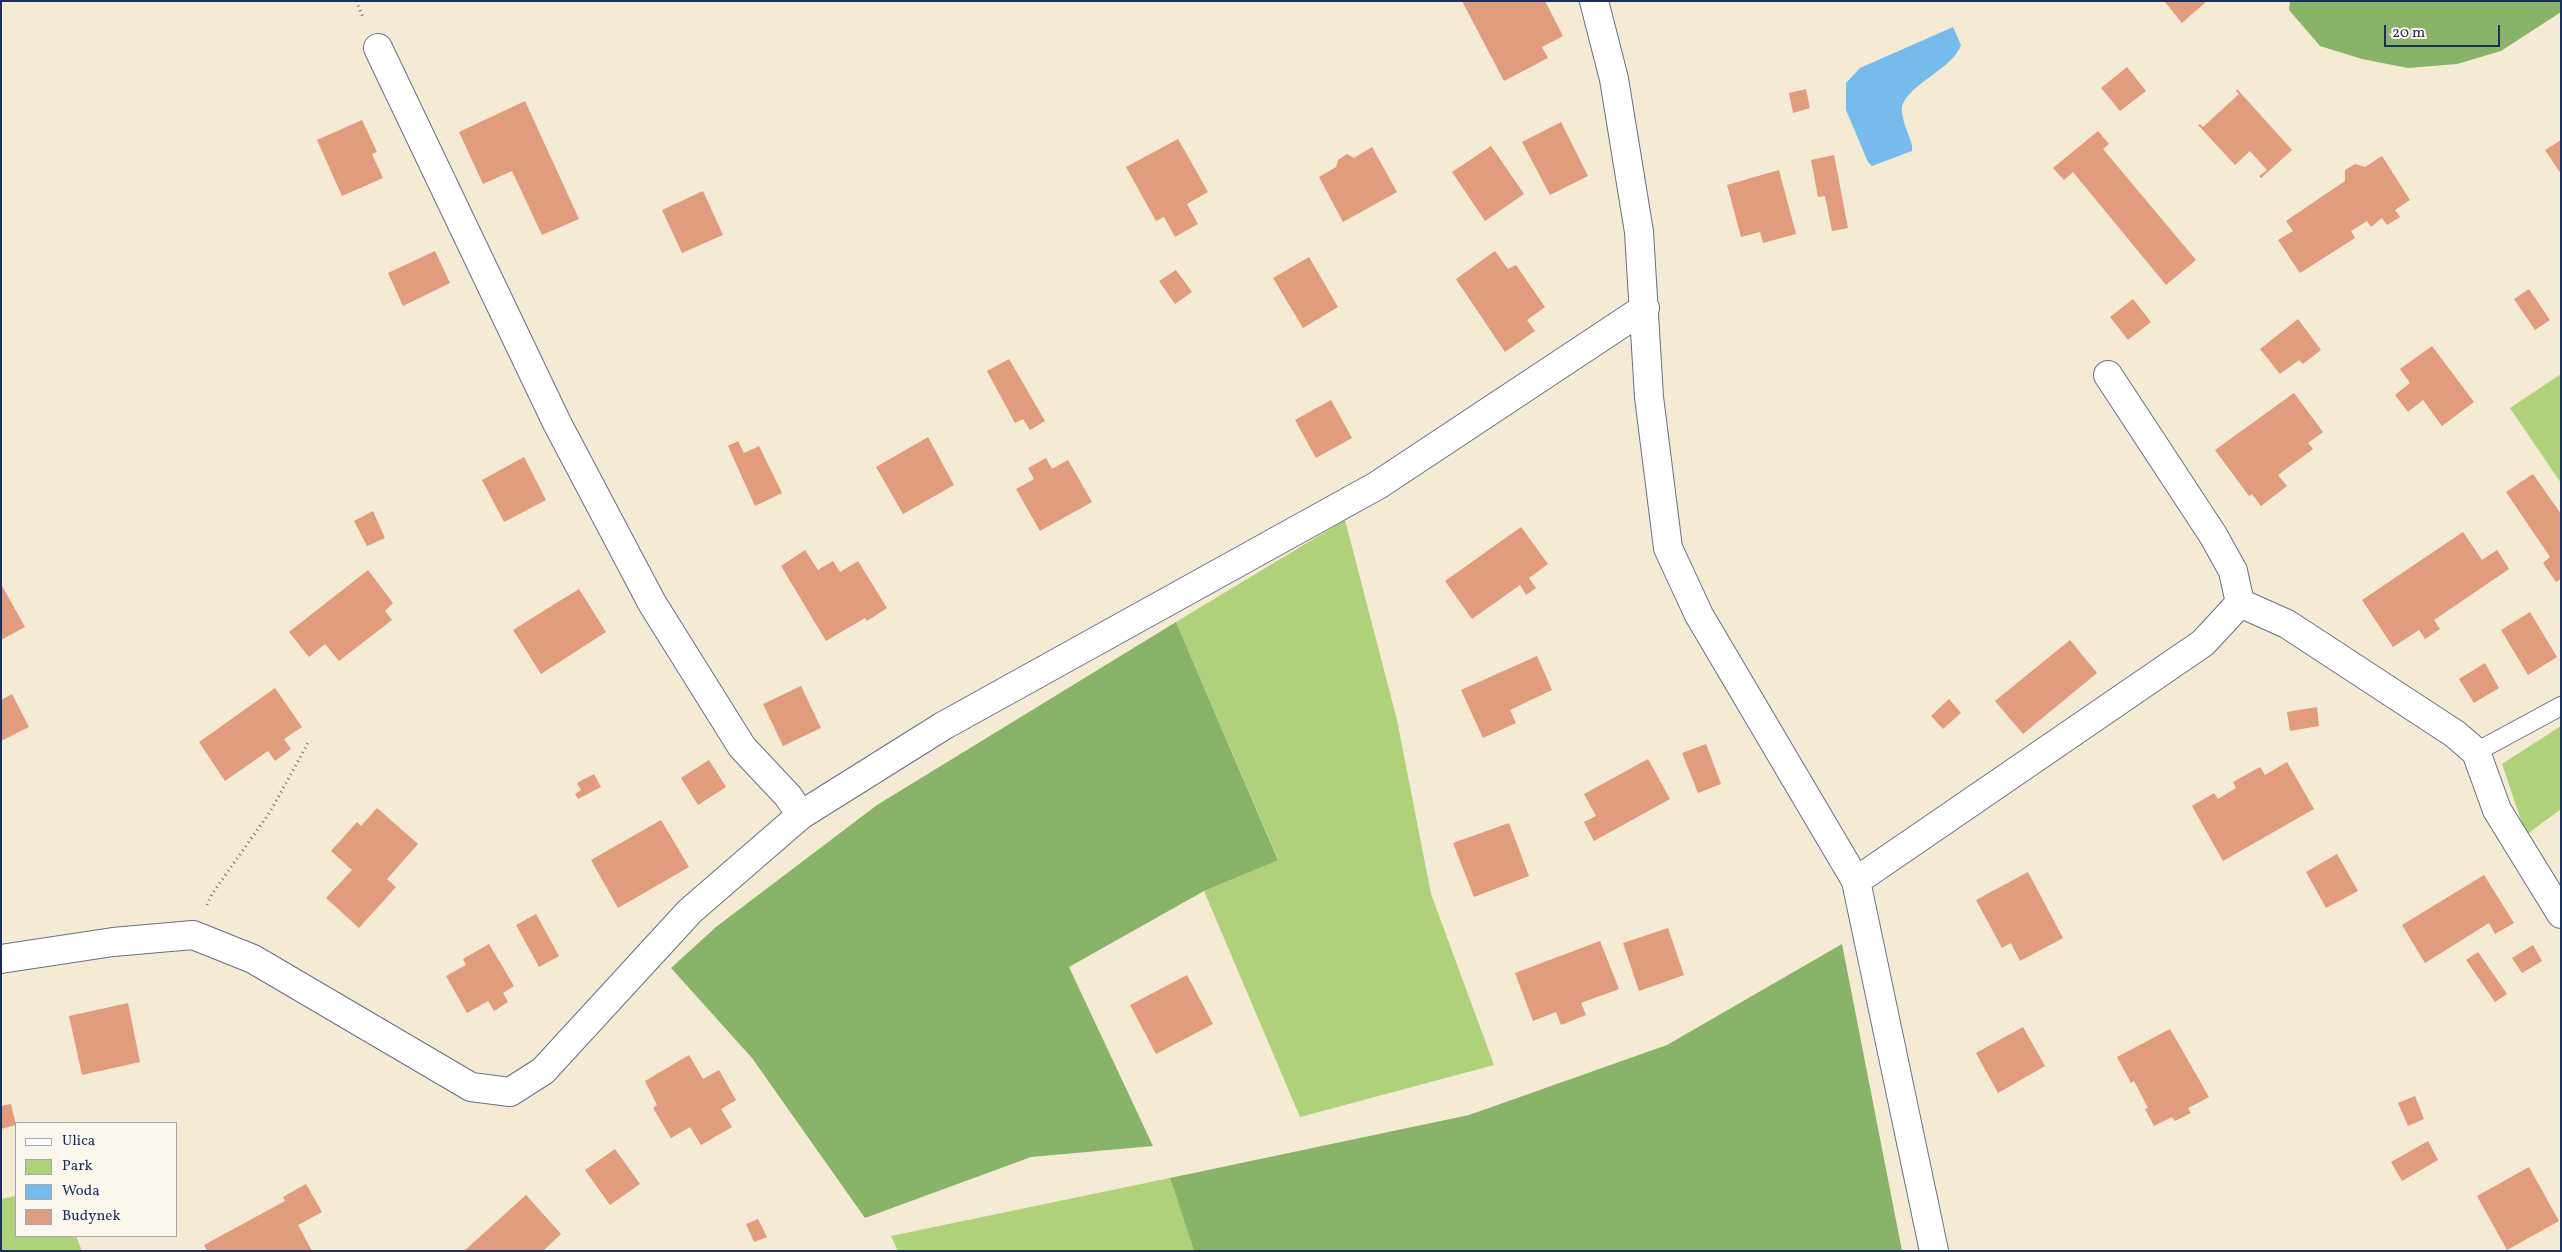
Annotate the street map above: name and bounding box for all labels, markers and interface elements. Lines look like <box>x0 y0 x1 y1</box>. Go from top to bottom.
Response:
scale bar <box>2387 15 2503 47</box>
text: 20 m <box>2392 23 2425 44</box>
legend <box>15 1122 178 1237</box>
text: Ulica <box>62 1131 95 1152</box>
text: Park <box>62 1156 93 1177</box>
text: Woda <box>62 1181 100 1202</box>
text: Budynek <box>62 1206 121 1227</box>

